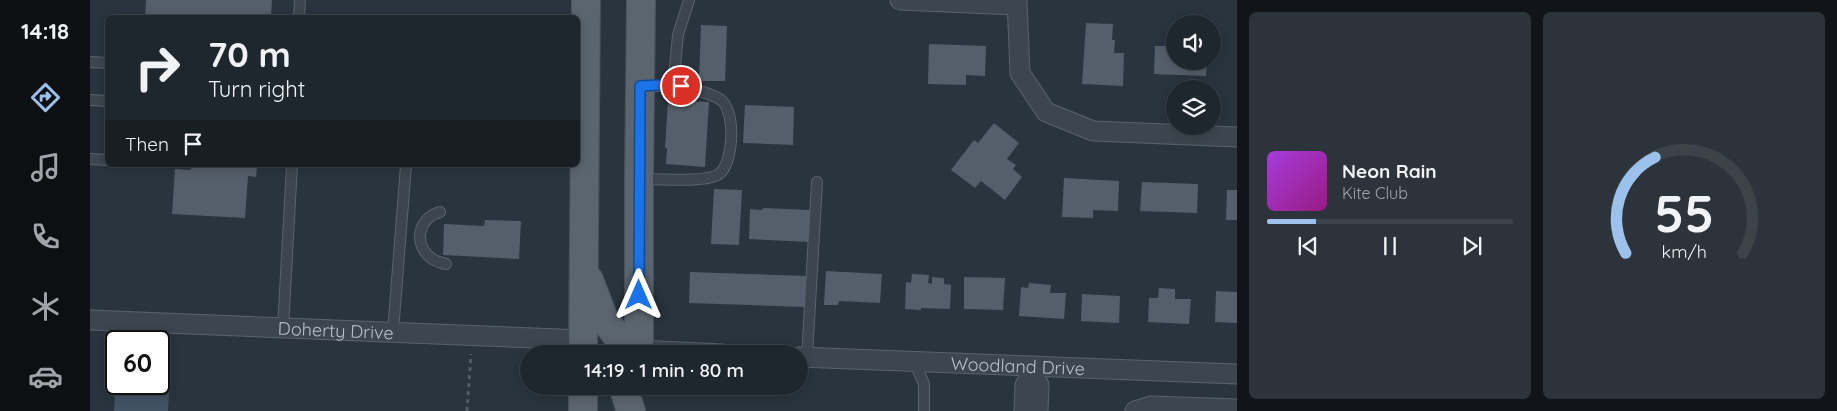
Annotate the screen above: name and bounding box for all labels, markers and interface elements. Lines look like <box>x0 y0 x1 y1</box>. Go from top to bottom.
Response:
map controls <box>1166 15 1221 135</box>
button: sound <box>1166 15 1221 70</box>
text: 14:18 <box>21 17 69 45</box>
text: 70 m <box>208 32 291 76</box>
icon: right <box>125 35 190 100</box>
pin <box>660 65 702 107</box>
icon: arrive <box>667 72 695 100</box>
text: Turn right <box>208 75 305 103</box>
icon: directions <box>28 80 63 115</box>
button: layers <box>1166 80 1221 135</box>
icon: arrive <box>179 130 207 158</box>
text: Then <box>125 132 169 156</box>
icon: music <box>28 150 63 185</box>
text: Neon Rain <box>1342 159 1437 183</box>
text: 55 <box>1654 180 1714 245</box>
text: Kite Club <box>1342 183 1408 203</box>
icon: phone <box>28 219 63 254</box>
icon: previous <box>1294 232 1322 260</box>
icon: pause <box>1376 232 1404 260</box>
icon: next <box>1458 232 1486 260</box>
text: km/h <box>1661 240 1707 262</box>
position arrow <box>612 268 664 320</box>
icon: climate <box>28 289 63 324</box>
street label: Doherty Drive <box>277 316 394 344</box>
speed limit sign: 60 <box>105 330 170 395</box>
street label: Woodland Drive <box>950 351 1085 380</box>
text: 14:19 · 1 min · 80 m <box>584 358 744 382</box>
icon: car <box>28 359 63 394</box>

